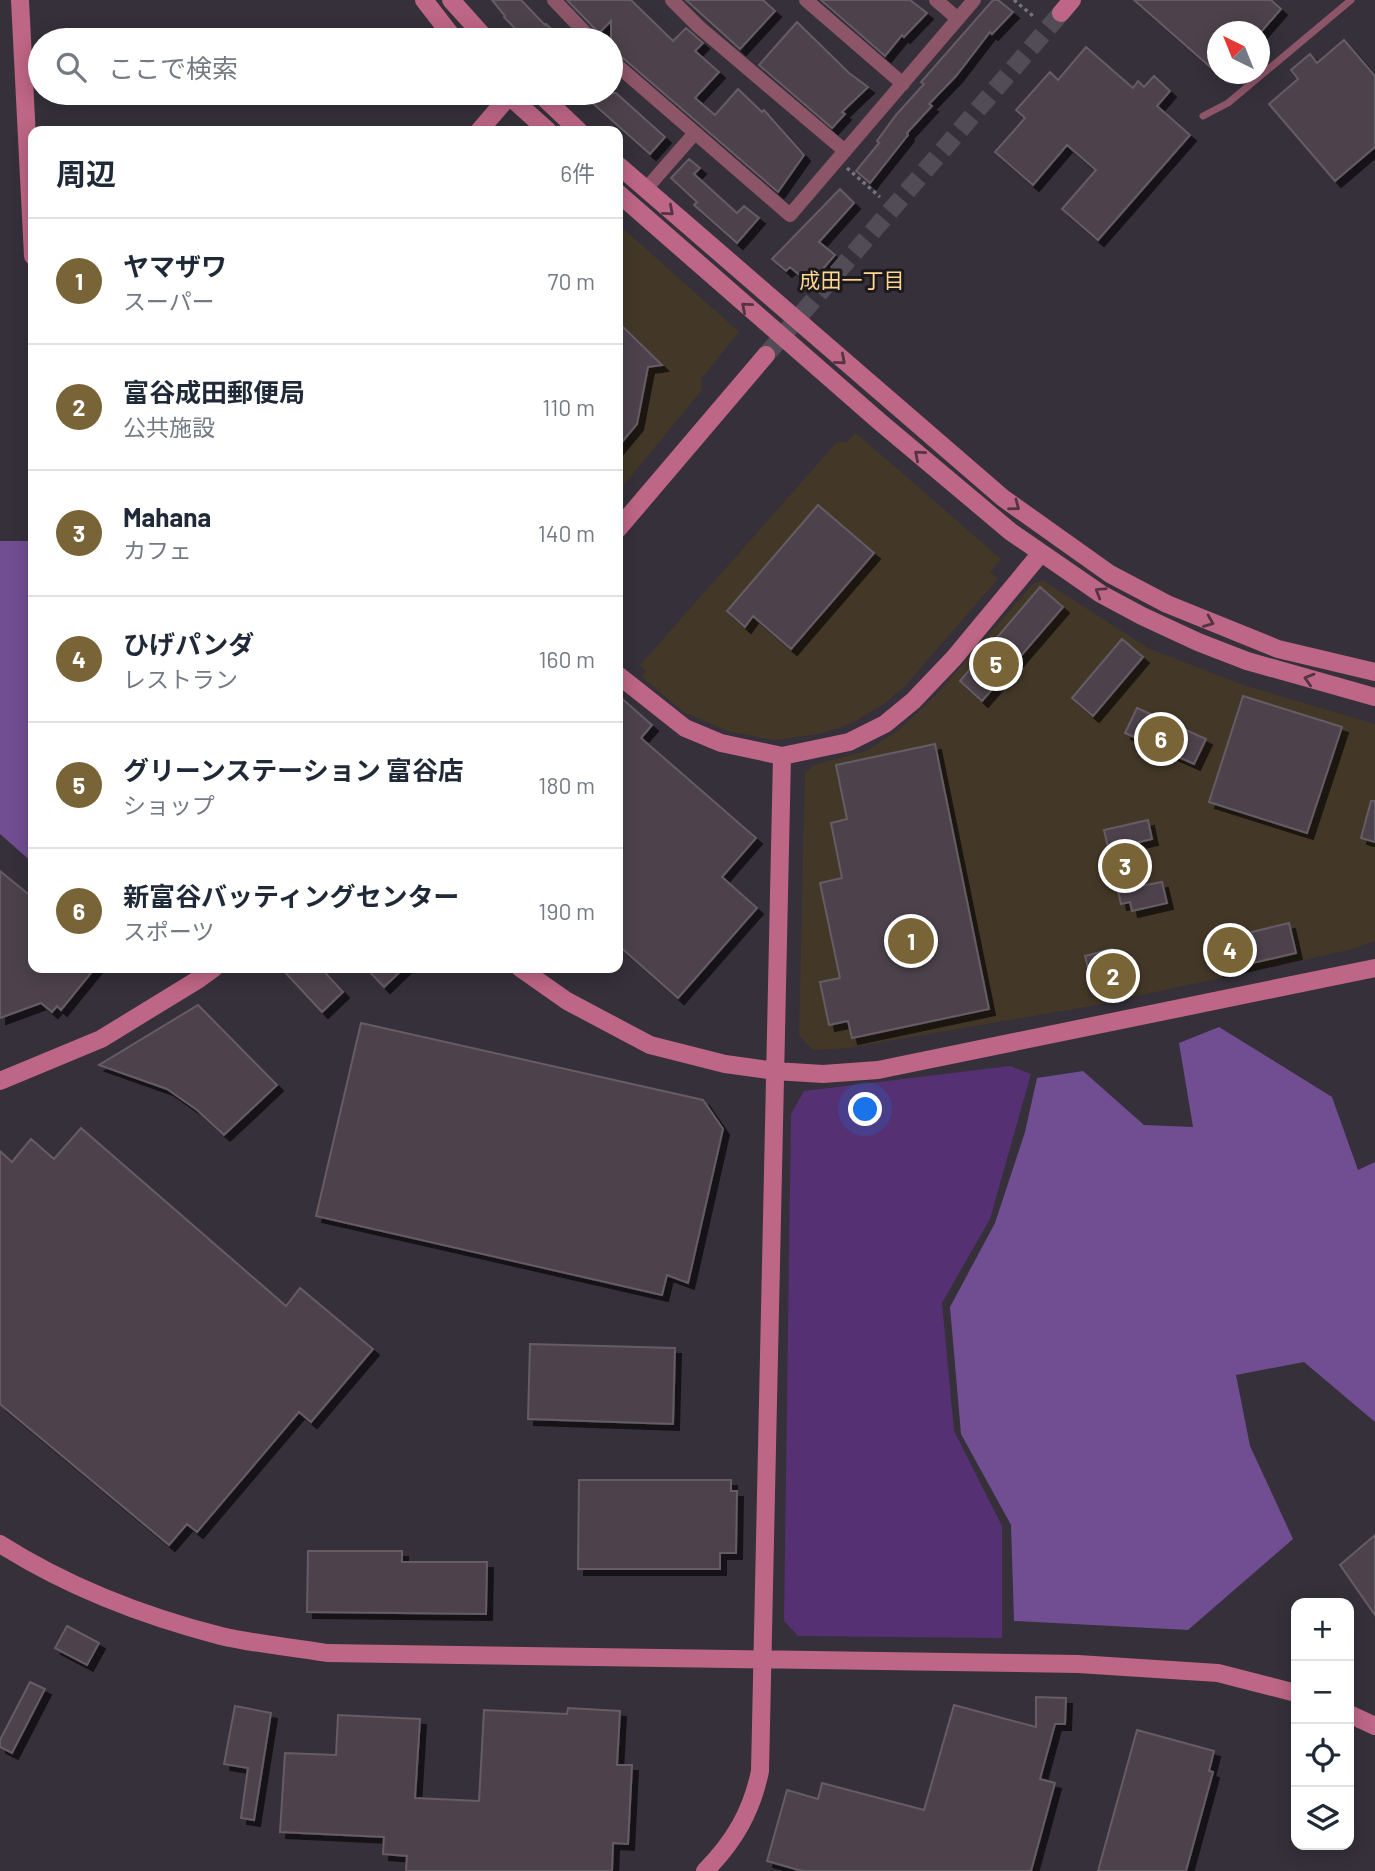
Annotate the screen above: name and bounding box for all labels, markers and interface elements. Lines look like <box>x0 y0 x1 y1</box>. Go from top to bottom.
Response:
north arrow <box>1207 21 1270 84</box>
search box <box>28 28 623 105</box>
icon: search <box>52 48 90 86</box>
text: ここで検索 <box>108 52 238 83</box>
text: 周辺 <box>56 155 116 191</box>
text: 6件 <box>560 159 595 187</box>
one-way arrow <box>661 203 674 215</box>
text: ヤマザワ <box>123 250 227 281</box>
text: 1 <box>75 267 83 295</box>
text: 70 m <box>548 267 595 295</box>
district label: 成田一丁目 <box>800 267 905 292</box>
text: スーパー <box>123 287 215 315</box>
one-way arrow <box>742 303 755 315</box>
one-way arrow <box>833 352 846 364</box>
text: 富谷成田郵便局 <box>123 376 305 407</box>
text: 2 <box>73 393 85 421</box>
text: 110 m <box>542 393 595 421</box>
text: 公共施設 <box>123 413 215 441</box>
one-way arrow <box>914 451 927 463</box>
one-way arrow <box>1007 498 1020 511</box>
text: Mahana <box>123 501 211 532</box>
text: 3 <box>73 519 85 547</box>
text: 140 m <box>538 519 595 547</box>
text: カフェ <box>123 536 192 564</box>
one-way arrow <box>1095 588 1108 601</box>
one-way arrow <box>1202 614 1215 628</box>
text: ひげパンダ <box>123 628 254 659</box>
pin: 5 <box>973 638 1019 690</box>
text: 4 <box>72 645 86 673</box>
text: 160 m <box>538 645 595 673</box>
text: レストラン <box>123 665 238 693</box>
one-way arrow <box>1304 672 1316 687</box>
pin: 6 <box>1138 713 1184 765</box>
text: グリーンステーション 富谷店 <box>123 754 464 785</box>
text: 5 <box>73 771 85 799</box>
text: 180 m <box>538 771 595 799</box>
text: ショップ <box>123 791 215 819</box>
pin: 3 <box>1102 840 1148 892</box>
text: 新富谷バッティングセンター <box>123 880 459 911</box>
text: 6 <box>73 897 85 925</box>
text: 190 m <box>538 897 595 925</box>
pin: 1 <box>888 915 934 967</box>
text: スポーツ <box>123 917 215 945</box>
pin: 4 <box>1207 924 1253 976</box>
pin: 2 <box>1090 950 1136 1002</box>
your location <box>848 1092 882 1126</box>
map controls <box>1291 1598 1354 1850</box>
button: + <box>1291 1598 1354 1661</box>
button: − <box>1291 1661 1354 1724</box>
button: locate <box>1291 1724 1354 1787</box>
button: layers <box>1291 1787 1354 1850</box>

